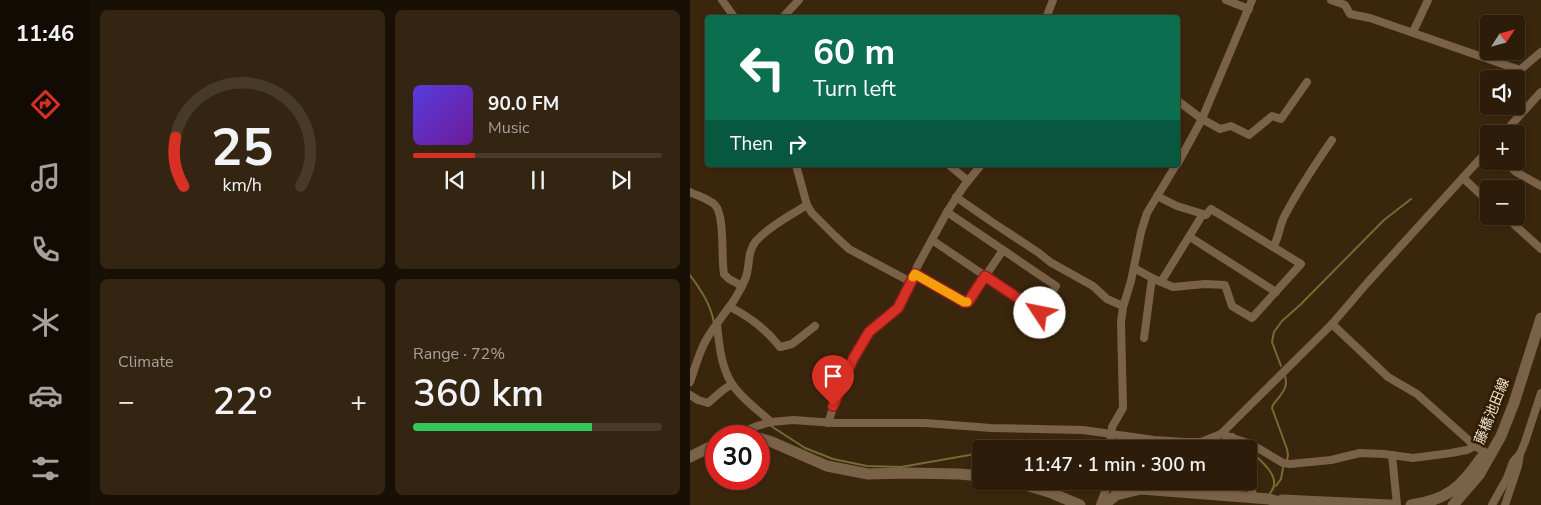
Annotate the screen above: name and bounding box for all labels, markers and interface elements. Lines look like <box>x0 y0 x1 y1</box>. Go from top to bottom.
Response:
north arrow <box>1480 15 1525 60</box>
map controls <box>1480 15 1525 225</box>
text: 11:46 <box>16 19 74 49</box>
text: 60 m <box>813 29 895 76</box>
icon: left <box>730 35 795 100</box>
button: sound <box>1480 70 1525 115</box>
text: Turn left <box>813 74 896 104</box>
icon: directions <box>28 87 63 122</box>
text: 90.0 FM <box>488 91 559 117</box>
text: 25 <box>211 112 274 183</box>
text: Music <box>488 117 529 139</box>
button: + <box>1480 125 1525 170</box>
icon: right <box>783 130 811 158</box>
text: Then <box>730 131 773 157</box>
icon: music <box>28 160 63 195</box>
icon: previous <box>441 166 469 194</box>
icon: pause <box>524 166 552 194</box>
icon: next <box>607 166 635 194</box>
text: km/h <box>223 173 262 197</box>
button: − <box>1480 180 1525 225</box>
icon: phone <box>28 232 63 267</box>
position arrow <box>1013 286 1065 338</box>
icon: climate <box>28 305 63 340</box>
text: Range · 72% <box>413 343 505 365</box>
text: Climate <box>118 351 173 373</box>
pin <box>812 355 854 406</box>
icon: arrive <box>819 362 847 390</box>
text: 360 km <box>413 368 544 419</box>
street label: 藤橋池田線 <box>1470 375 1514 447</box>
text: 22° <box>213 376 272 427</box>
icon: car <box>28 378 63 413</box>
text: − <box>118 383 135 421</box>
text: + <box>350 383 367 421</box>
speed limit sign: 30 <box>705 425 770 490</box>
icon: filters <box>28 451 63 486</box>
text: 11:47 · 1 min · 300 m <box>1023 452 1206 478</box>

